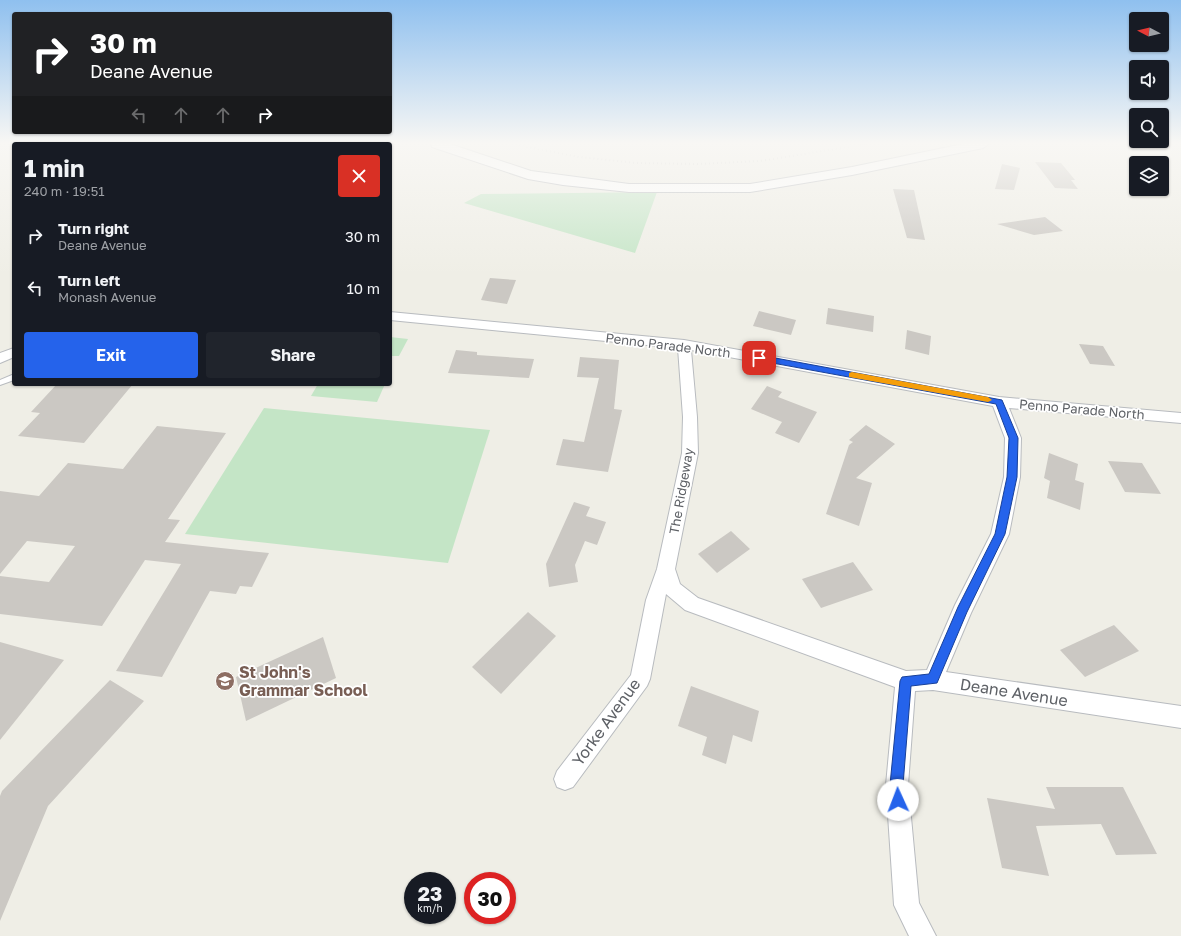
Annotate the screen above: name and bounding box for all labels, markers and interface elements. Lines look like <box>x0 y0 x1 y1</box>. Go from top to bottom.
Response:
north arrow <box>1129 12 1169 52</box>
map controls <box>1129 12 1169 196</box>
text: 30 m <box>90 26 157 59</box>
icon: right <box>24 28 76 80</box>
text: Deane Avenue <box>90 60 213 82</box>
button: sound <box>1129 60 1169 100</box>
icon: left <box>128 104 150 126</box>
icon: ahead <box>170 104 192 126</box>
icon: ahead <box>212 104 234 126</box>
icon: right <box>254 104 276 126</box>
button: search <box>1129 108 1169 148</box>
text: 1 min <box>24 153 84 182</box>
button: close <box>338 155 380 197</box>
button: layers <box>1129 156 1169 196</box>
text: 240 m · 19:51 <box>24 183 105 199</box>
text: Turn right <box>58 219 129 237</box>
icon: right <box>24 225 46 247</box>
text: 30 m <box>345 227 380 245</box>
text: Deane Avenue <box>58 237 147 253</box>
text: Turn left <box>58 271 120 289</box>
icon: left <box>24 277 46 299</box>
text: 10 m <box>346 279 380 297</box>
text: Monash Avenue <box>58 289 156 305</box>
street label: Penno Parade North <box>605 329 731 361</box>
button: Exit <box>24 332 198 378</box>
button: Share <box>206 332 380 378</box>
pin <box>742 341 776 375</box>
icon: arrive <box>748 347 770 369</box>
street label: Penno Parade North <box>1019 396 1145 422</box>
street label: The Ridgeway <box>666 446 697 535</box>
place label: St John's Grammar School <box>239 662 368 700</box>
school or university icon: St John's Grammar School <box>214 670 236 692</box>
street label: Yorke Avenue <box>568 674 644 770</box>
street label: Deane Avenue <box>959 674 1069 710</box>
position arrow <box>877 779 919 821</box>
speed limit sign: 30 <box>464 872 516 924</box>
text: 23 <box>418 881 442 905</box>
text: km/h <box>417 902 443 914</box>

